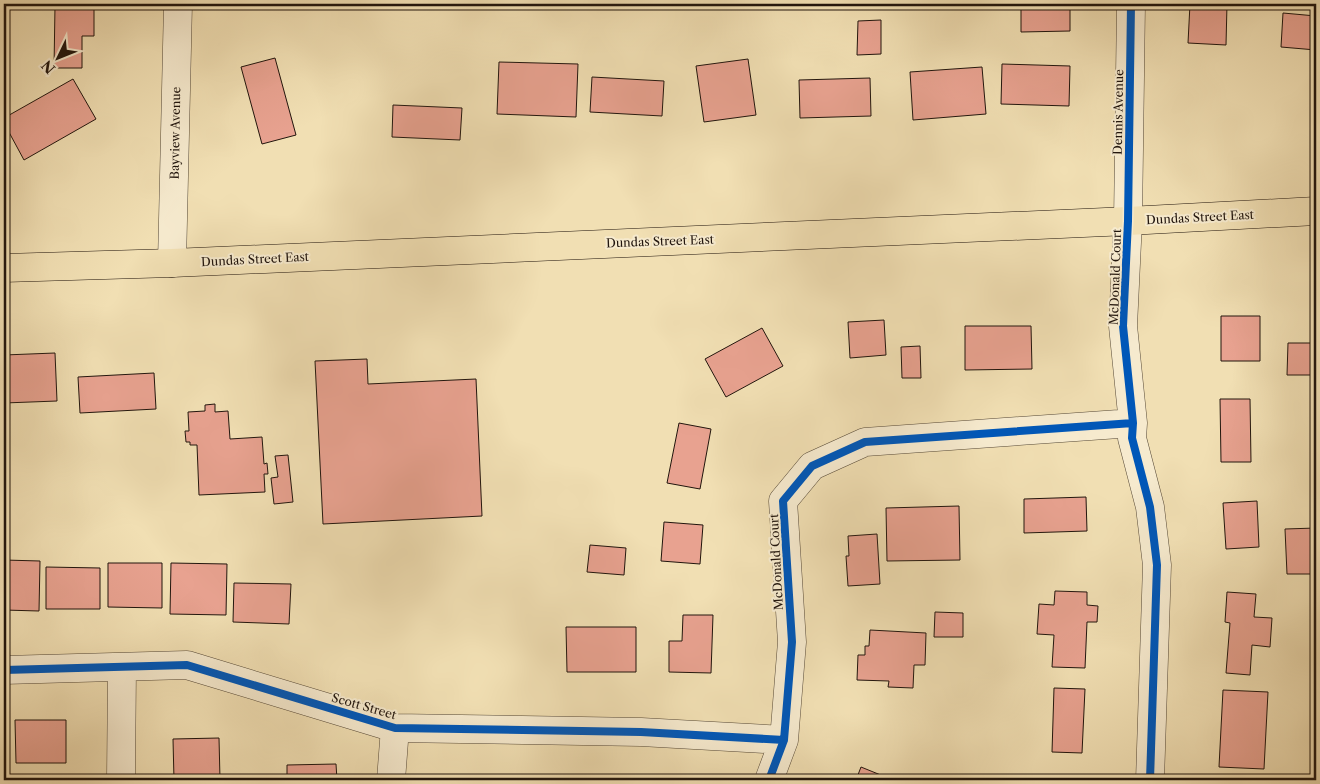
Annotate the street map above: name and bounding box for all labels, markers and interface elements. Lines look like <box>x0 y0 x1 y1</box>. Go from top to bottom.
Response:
north arrow <box>32 32 82 82</box>
text: N <box>38 56 59 77</box>
street label: Dennis Avenue <box>1110 69 1126 155</box>
street label: Bayview Avenue <box>167 86 183 179</box>
street label: Dundas Street East <box>1146 207 1255 227</box>
street label: McDonald Court <box>1106 228 1124 325</box>
street label: Dundas Street East <box>606 232 715 250</box>
street label: Dundas Street East <box>201 249 310 269</box>
street label: McDonald Court <box>766 513 786 611</box>
street label: Scott Street <box>330 690 399 723</box>

